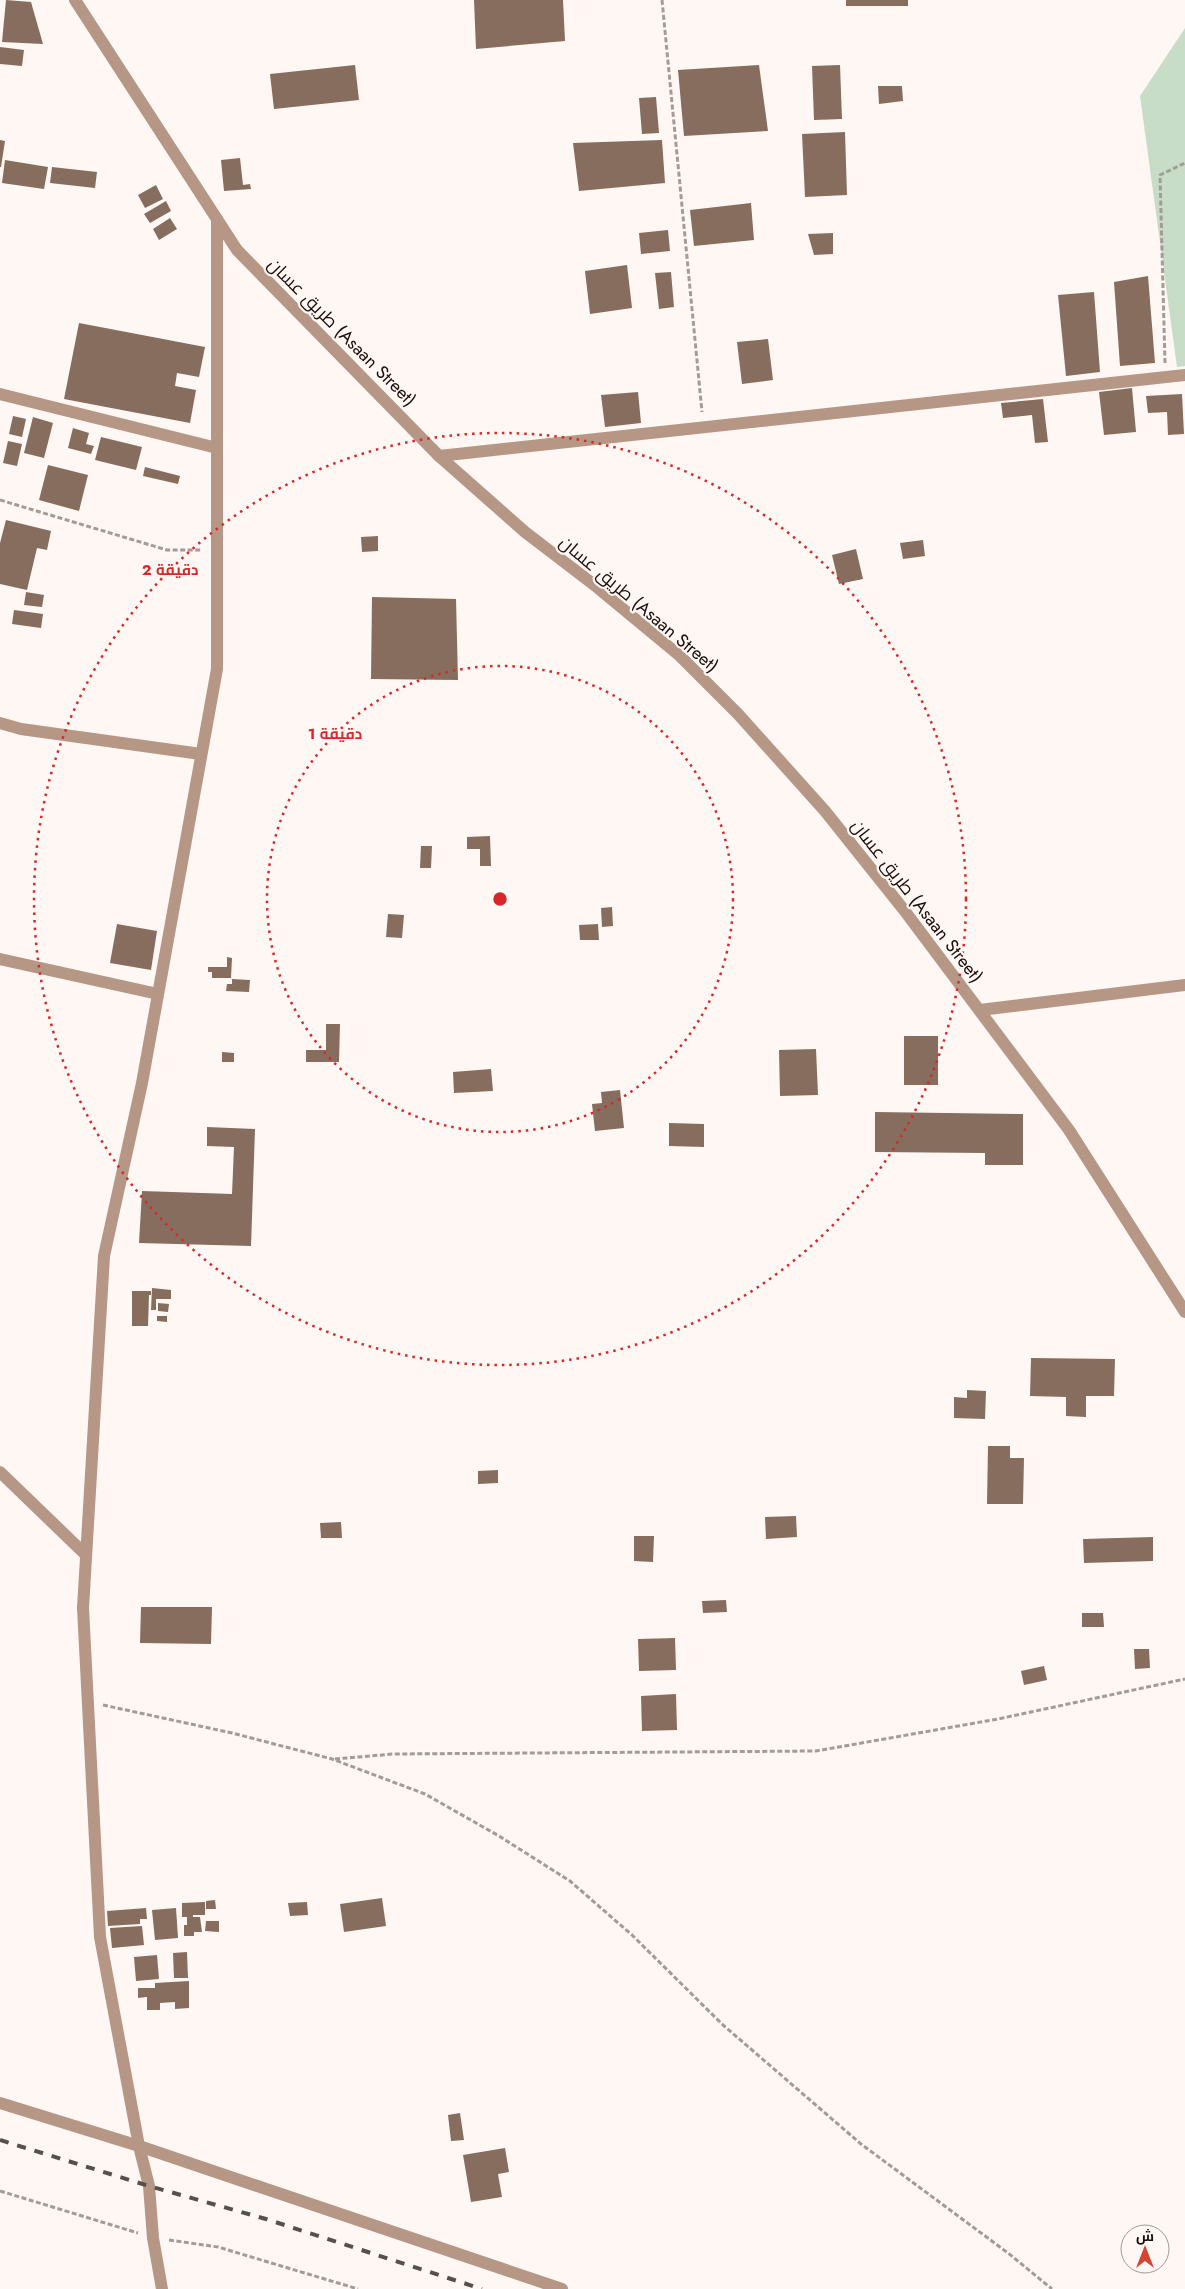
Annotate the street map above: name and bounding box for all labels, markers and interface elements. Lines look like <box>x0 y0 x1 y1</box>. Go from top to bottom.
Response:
street label: طريق عسان (Asaan Street) <box>262 252 422 412</box>
street label: طريق عسان (Asaan Street) <box>554 530 724 678</box>
text: 2 دقيقة <box>142 559 198 581</box>
text: 1 دقيقة <box>308 723 362 745</box>
street label: طريق عسان (Asaan Street) <box>845 814 989 988</box>
centre of rings <box>491 890 509 908</box>
north arrow <box>1120 2224 1170 2274</box>
text: ش <box>1136 2226 1154 2246</box>

